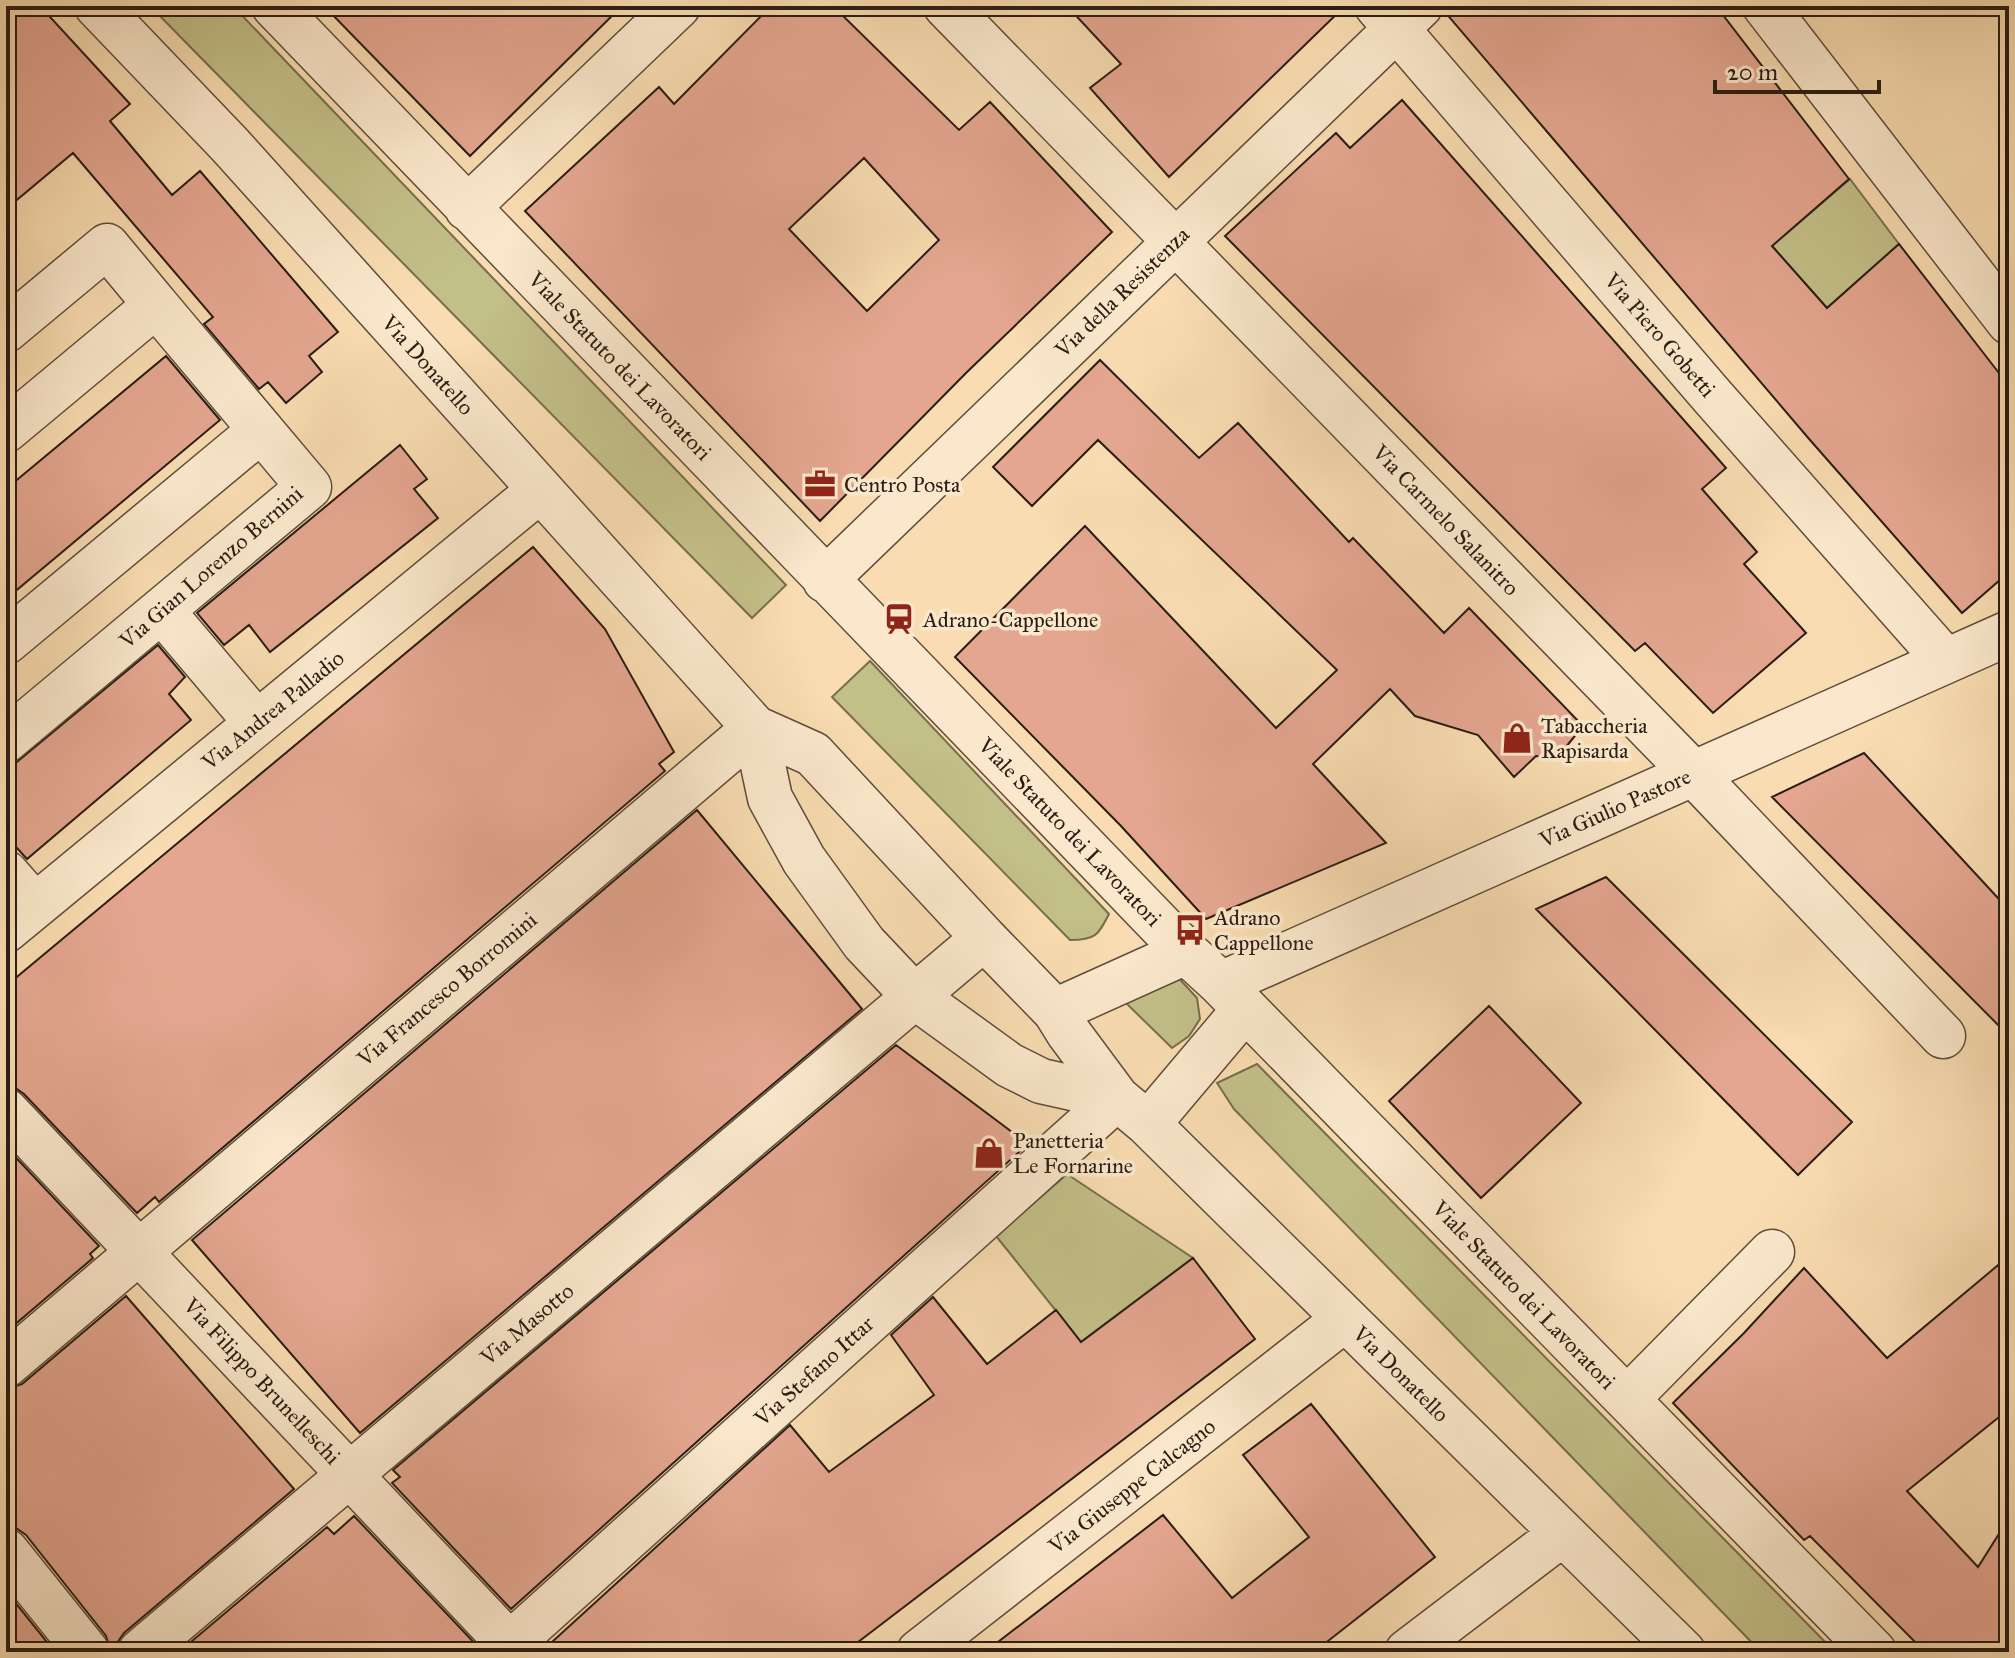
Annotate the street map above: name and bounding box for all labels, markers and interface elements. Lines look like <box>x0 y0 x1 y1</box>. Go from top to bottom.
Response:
scale bar <box>1715 44 1879 94</box>
text: 20 m <box>1727 57 1778 87</box>
street label: Via della Resistenza <box>1048 221 1195 364</box>
street label: Viale Statuto dei Lavoratori <box>522 265 717 466</box>
street label: Via Piero Gobetti <box>1598 267 1721 403</box>
street label: Via Donatello <box>375 309 480 421</box>
street label: Via Carmelo Salanitro <box>1366 438 1525 601</box>
office icon: Centro Posta <box>803 467 837 501</box>
place label: Centro Posta <box>844 471 961 498</box>
street label: Via Gian Lorenzo Bernini <box>113 480 308 655</box>
station icon: Adrano-Cappellone <box>882 602 916 636</box>
place label: Adrano-Cappellone <box>922 606 1098 633</box>
street label: Via Andrea Palladio <box>196 644 350 776</box>
place label: Tabaccheria Rapisarda <box>1541 712 1648 764</box>
shop icon: Tabaccheria Rapisarda <box>1500 721 1534 755</box>
street label: Viale Statuto dei Lavoratori <box>972 731 1167 932</box>
street label: Via Giulio Pastore <box>1534 763 1695 854</box>
place label: Adrano Cappellone <box>1213 904 1314 956</box>
street label: Via Francesco Borromini <box>351 906 542 1073</box>
bus stop icon: Adrano Cappellone <box>1173 913 1207 947</box>
place label: Panetteria Le Fornarine <box>1013 1127 1133 1179</box>
shop icon: Panetteria Le Fornarine <box>972 1136 1006 1170</box>
street label: Viale Statuto dei Lavoratori <box>1426 1194 1621 1395</box>
street label: Via Masotto <box>474 1277 579 1371</box>
street label: Via Filippo Brunelleschi <box>177 1291 346 1470</box>
street label: Via Stefano Ittar <box>748 1310 880 1432</box>
street label: Via Donatello <box>1346 1319 1455 1428</box>
street label: Via Giuseppe Calcagno <box>1042 1412 1221 1560</box>

